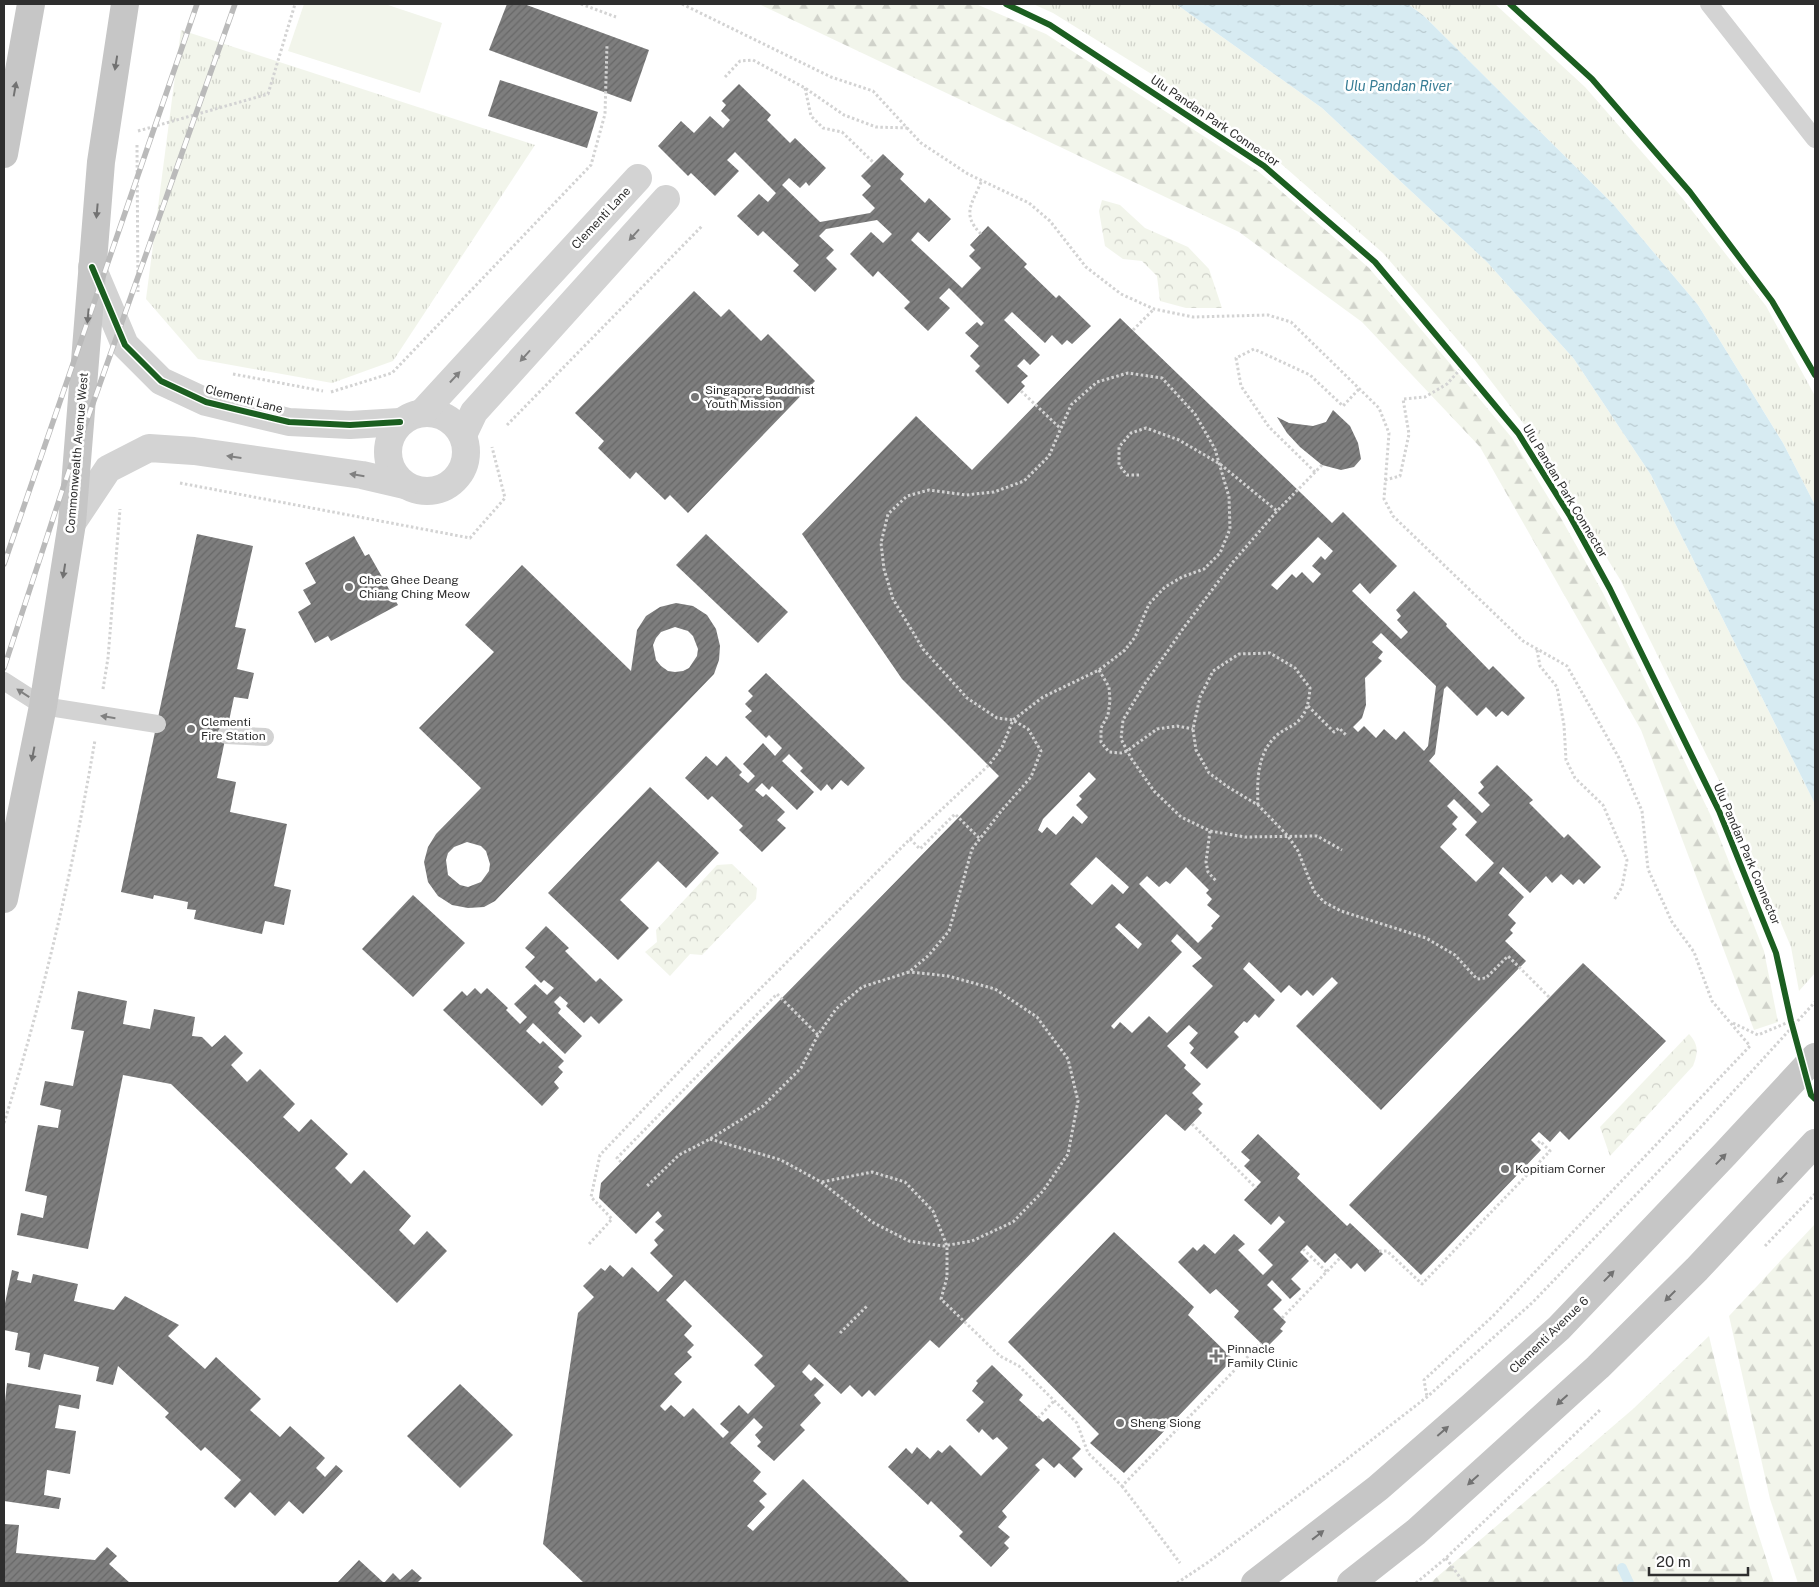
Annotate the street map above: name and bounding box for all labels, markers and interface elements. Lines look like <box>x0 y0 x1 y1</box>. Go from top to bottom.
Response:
one-way arrow <box>112 55 120 71</box>
street label: Ulu Pandan Park Connector <box>1148 72 1283 170</box>
water label: Ulu Pandan River <box>1344 78 1452 94</box>
one-way arrow <box>12 80 20 96</box>
street label: Clementi Lane <box>569 184 633 252</box>
one-way arrow <box>93 203 101 219</box>
one-way arrow <box>628 229 640 241</box>
one-way arrow <box>84 308 92 324</box>
one-way arrow <box>519 350 531 362</box>
one-way arrow <box>449 371 461 383</box>
street label: Commonwealth Avenue West <box>63 372 91 534</box>
street label: Clementi Lane <box>204 382 285 416</box>
place label: Singapore Buddhist Youth Mission <box>705 383 815 411</box>
marker: Singapore Buddhist Youth Mission <box>689 391 701 403</box>
street label: Ulu Pandan Park Connector <box>1520 422 1611 560</box>
one-way arrow <box>226 453 242 461</box>
one-way arrow <box>349 470 365 478</box>
one-way arrow <box>60 564 68 580</box>
place label: Chee Ghee Deang Chiang Ching Meow <box>359 573 471 601</box>
marker: Chee Ghee Deang Chiang Ching Meow <box>343 581 355 593</box>
one-way arrow <box>16 689 30 698</box>
one-way arrow <box>100 712 116 720</box>
place label: Clementi Fire Station <box>201 715 266 743</box>
marker: Clementi Fire Station <box>185 723 197 735</box>
one-way arrow <box>29 746 37 762</box>
street label: Ulu Pandan Park Connector <box>1711 781 1783 927</box>
one-way arrow <box>1715 1153 1727 1165</box>
place label: Kopitiam Corner <box>1515 1162 1606 1176</box>
marker: Kopitiam Corner <box>1499 1163 1511 1175</box>
one-way arrow <box>1776 1172 1788 1184</box>
one-way arrow <box>1603 1270 1615 1282</box>
one-way arrow <box>1664 1290 1676 1302</box>
street label: Clementi Avenue 6 <box>1507 1294 1591 1376</box>
place label: Pinnacle Family Clinic <box>1227 1342 1298 1370</box>
marker: Pinnacle Family Clinic <box>1209 1349 1223 1363</box>
one-way arrow <box>1556 1394 1568 1406</box>
place label: Sheng Siong <box>1130 1416 1201 1430</box>
marker: Sheng Siong <box>1114 1417 1126 1429</box>
one-way arrow <box>1437 1425 1449 1437</box>
one-way arrow <box>1467 1475 1480 1486</box>
one-way arrow <box>1312 1529 1325 1540</box>
scale bar <box>1649 1544 1748 1576</box>
text: 20 m <box>1656 1553 1691 1570</box>

